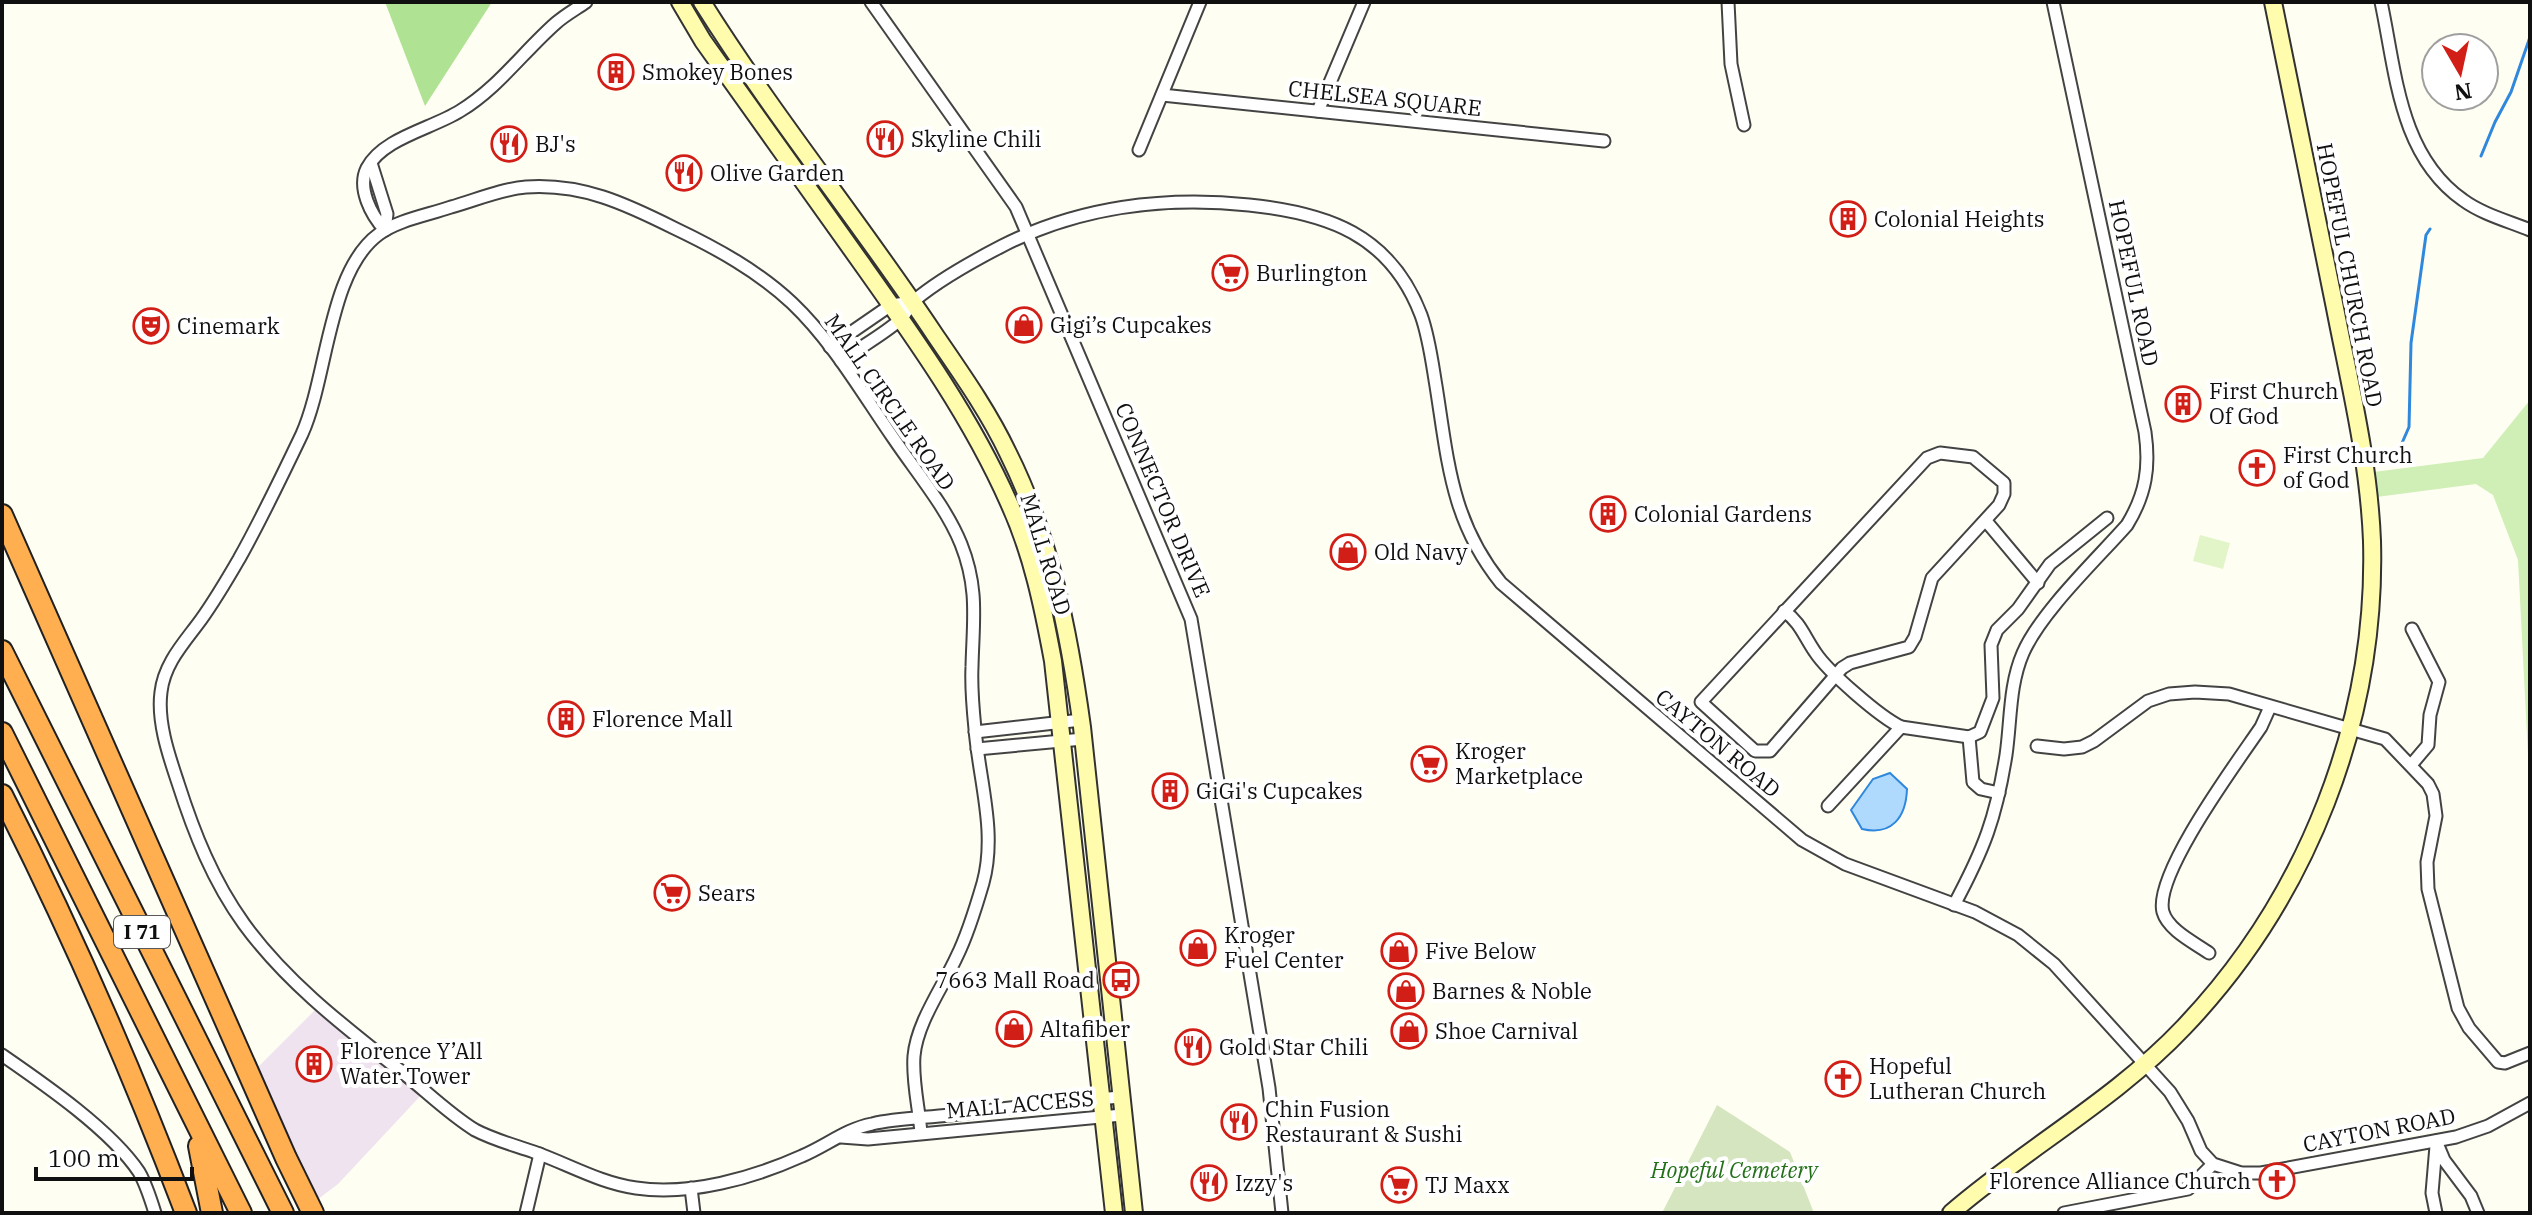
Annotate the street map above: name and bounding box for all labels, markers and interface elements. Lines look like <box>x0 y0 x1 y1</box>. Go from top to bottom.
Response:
north arrow <box>2420 32 2500 112</box>
building icon: Smokey Bones <box>597 53 635 91</box>
place label: Smokey Bones <box>642 57 793 86</box>
street label: CHELSEA SQUARE <box>1287 73 1483 122</box>
text: N <box>2452 77 2474 108</box>
restaurant icon: Skyline Chili <box>866 120 904 158</box>
place label: Skyline Chili <box>911 124 1042 153</box>
restaurant icon: BJ's <box>490 125 528 163</box>
place label: BJ's <box>535 129 576 158</box>
street label: HOPEFUL CHURCH ROAD <box>2311 140 2390 409</box>
restaurant icon: Olive Garden <box>665 154 703 192</box>
place label: Olive Garden <box>710 158 845 187</box>
street label: HOPEFUL ROAD <box>2103 197 2166 369</box>
building icon: Colonial Heights <box>1829 200 1867 238</box>
place label: Colonial Heights <box>1874 204 2044 233</box>
supermarket icon: Burlington <box>1211 254 1249 292</box>
place label: Burlington <box>1256 258 1368 287</box>
shop icon: Gigi’s Cupcakes <box>1005 306 1043 344</box>
theatre icon: Cinemark <box>132 307 170 345</box>
street label: MALL CIRCLE ROAD <box>819 308 962 496</box>
place label: Gigi’s Cupcakes <box>1050 310 1212 339</box>
place label: Cinemark <box>177 311 280 340</box>
place label: First Church Of God <box>2209 376 2339 430</box>
building icon: First Church Of God <box>2164 385 2202 423</box>
street label: CONNECTOR DRIVE <box>1109 398 1218 602</box>
place label: First Church of God <box>2283 440 2413 494</box>
church icon: First Church of God <box>2238 449 2276 487</box>
street label: MALL ROAD <box>1014 489 1079 618</box>
building icon: Colonial Gardens <box>1589 495 1627 533</box>
place label: Colonial Gardens <box>1634 499 1812 528</box>
shop icon: Old Navy <box>1329 533 1367 571</box>
place label: Old Navy <box>1374 537 1468 566</box>
street label: CAYTON ROAD <box>1650 682 1787 803</box>
building icon: Florence Mall <box>547 700 585 738</box>
place label: Florence Mall <box>592 704 733 733</box>
place label: Kroger Marketplace <box>1455 736 1583 790</box>
supermarket icon: Kroger Marketplace <box>1410 745 1448 783</box>
building icon: GiGi's Cupcakes <box>1151 772 1189 810</box>
place label: GiGi's Cupcakes <box>1196 776 1363 805</box>
supermarket icon: Sears <box>653 874 691 912</box>
place label: Sears <box>698 878 755 907</box>
road number: I 71 <box>114 916 170 948</box>
place label: Kroger Fuel Center <box>1224 920 1344 974</box>
shop icon: Kroger Fuel Center <box>1179 929 1217 967</box>
shop icon: Five Below <box>1380 932 1418 970</box>
place label: Five Below <box>1425 936 1536 965</box>
bus stop icon: 7663 Mall Road <box>1102 961 1140 999</box>
place label: 7663 Mall Road <box>935 965 1095 994</box>
shop icon: Barnes & Noble <box>1387 972 1425 1010</box>
place label: Barnes & Noble <box>1432 976 1592 1005</box>
shop icon: Altafiber <box>995 1010 1033 1048</box>
shop icon: Shoe Carnival <box>1390 1012 1428 1050</box>
place label: Altafiber <box>1040 1014 1130 1043</box>
place label: Shoe Carnival <box>1435 1016 1578 1045</box>
restaurant icon: Gold Star Chili <box>1174 1028 1212 1066</box>
place label: Gold Star Chili <box>1219 1032 1368 1061</box>
place label: Florence Y’All Water Tower <box>340 1036 483 1090</box>
building icon: Florence Y’All Water Tower <box>295 1045 333 1083</box>
place label: Hopeful Lutheran Church <box>1869 1051 2046 1105</box>
church icon: Hopeful Lutheran Church <box>1824 1060 1862 1098</box>
street label: MALL ACCESS <box>945 1083 1095 1124</box>
place label: Chin Fusion Restaurant & Sushi <box>1265 1094 1463 1148</box>
street label: CAYTON ROAD <box>2300 1101 2458 1158</box>
restaurant icon: Chin Fusion Restaurant & Sushi <box>1220 1103 1258 1141</box>
scale bar <box>36 1131 192 1181</box>
text: 100 m <box>48 1142 120 1174</box>
park label: Hopeful Cemetery <box>1650 1155 1819 1184</box>
church icon: Florence Alliance Church <box>2258 1162 2296 1200</box>
restaurant icon: Izzy's <box>1190 1164 1228 1202</box>
supermarket icon: TJ Maxx <box>1380 1166 1418 1204</box>
place label: Florence Alliance Church <box>1989 1166 2251 1195</box>
place label: Izzy's <box>1235 1168 1293 1197</box>
place label: TJ Maxx <box>1425 1170 1510 1199</box>

